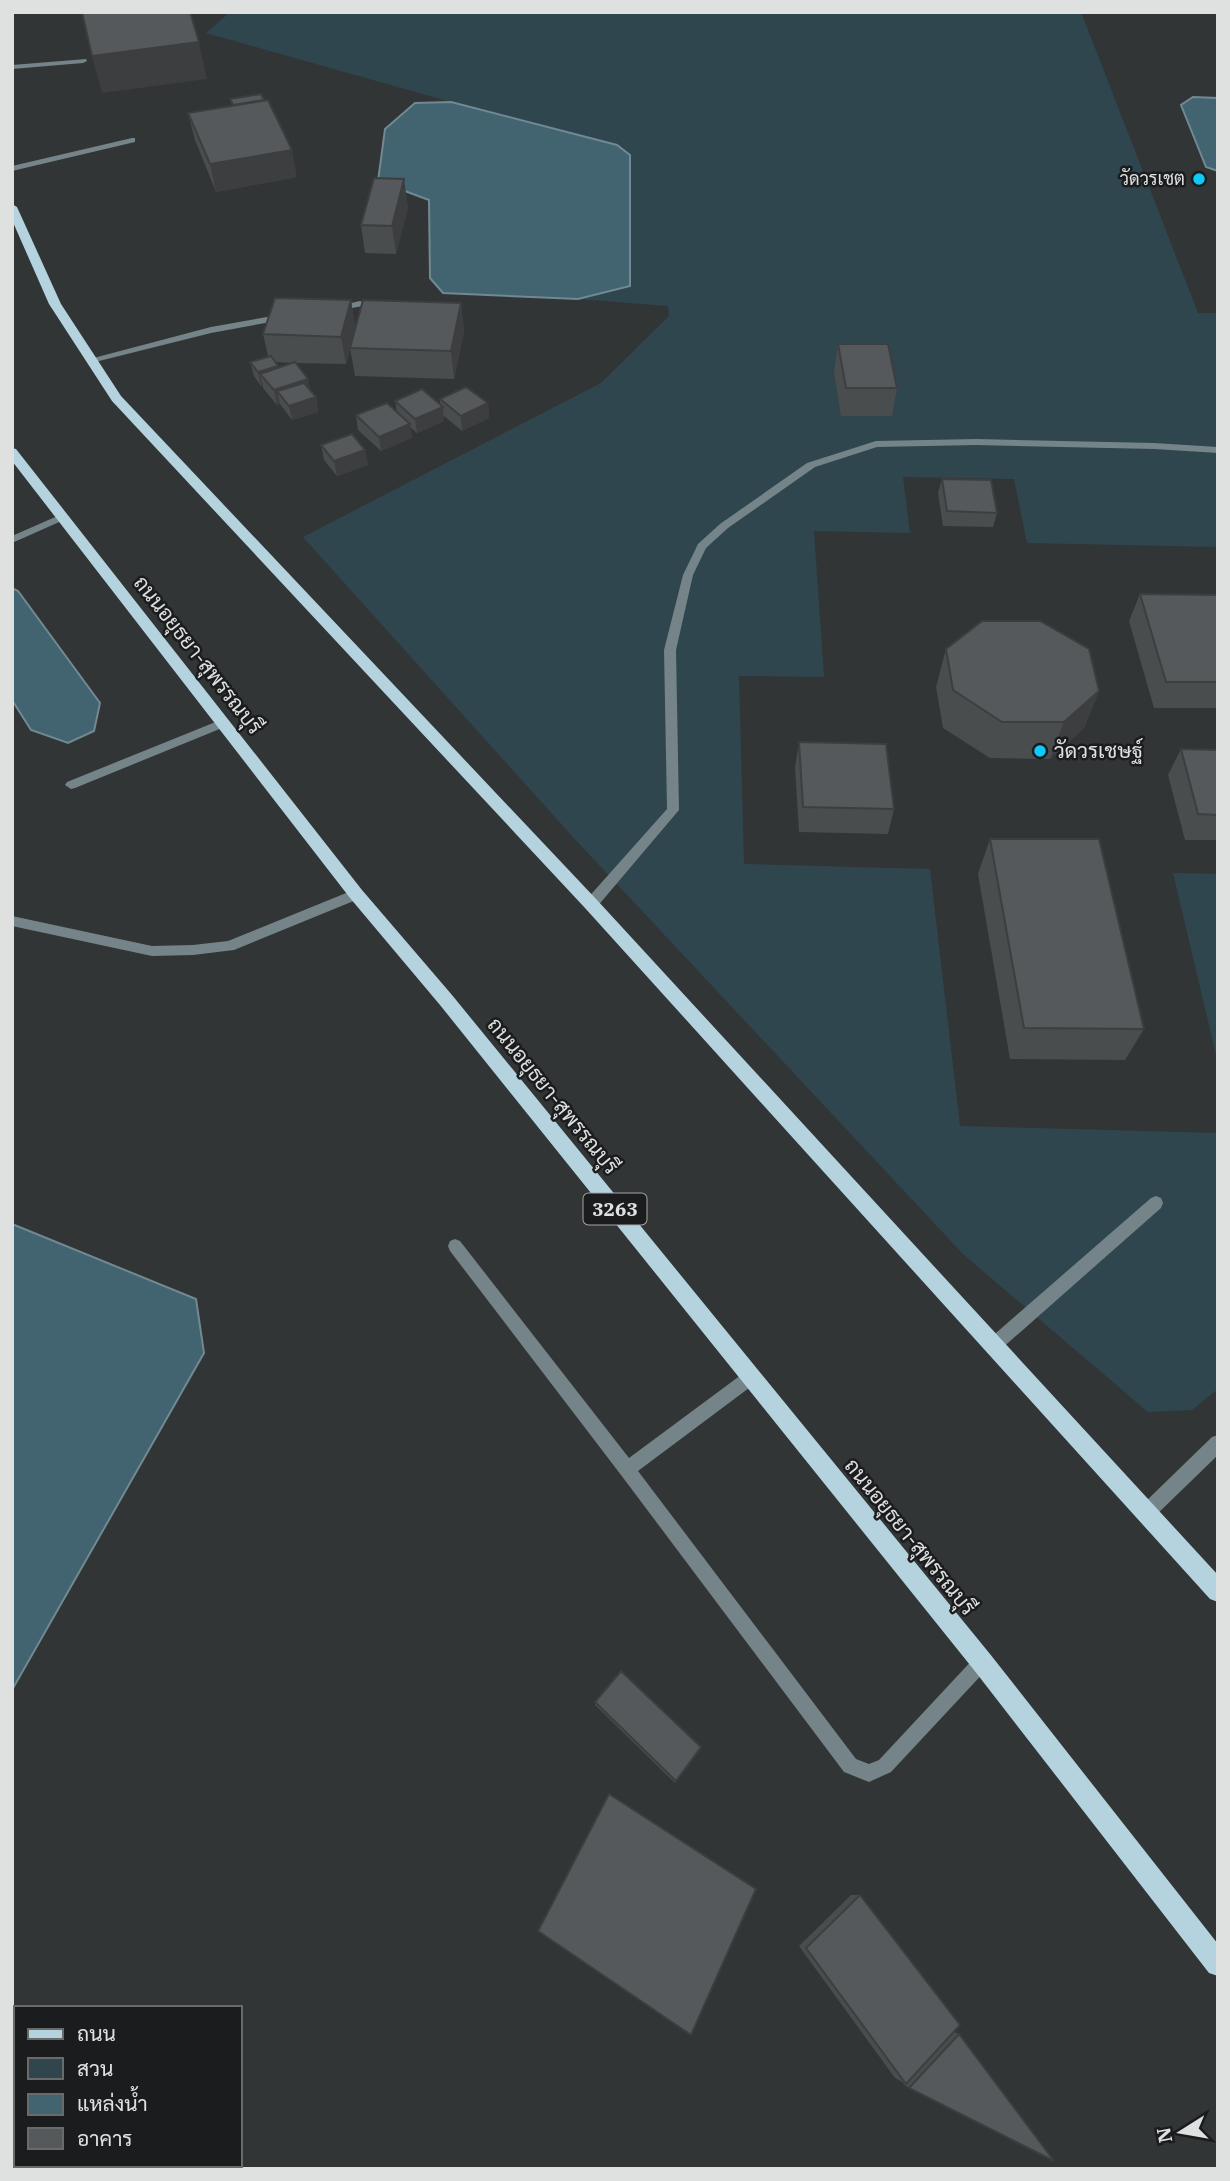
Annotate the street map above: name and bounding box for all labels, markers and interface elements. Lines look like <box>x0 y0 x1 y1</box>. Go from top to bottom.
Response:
place label: วัดวรเชต <box>1120 167 1185 190</box>
marker: วัดวรเชต <box>1191 171 1207 187</box>
street label: ถนนอยุธยา-สุพรรณบุรี <box>127 569 270 740</box>
place label: วัดวรเชษฐ์ <box>1054 736 1143 764</box>
marker: วัดวรเชษฐ์ <box>1032 743 1048 759</box>
street label: ถนนอยุธยา-สุพรรณบุรี <box>481 1011 626 1180</box>
road number: 3263 <box>584 1194 646 1224</box>
street label: ถนนอยุธยา-สุพรรณบุรี <box>838 1452 983 1621</box>
legend <box>14 2006 242 2167</box>
text: ถนน <box>77 2019 116 2047</box>
text: สวน <box>77 2054 113 2082</box>
text: แหล่งน้ำ <box>77 2086 148 2117</box>
north arrow <box>1146 2097 1216 2167</box>
text: อาคาร <box>77 2124 133 2152</box>
text: N <box>1151 2126 1178 2145</box>

